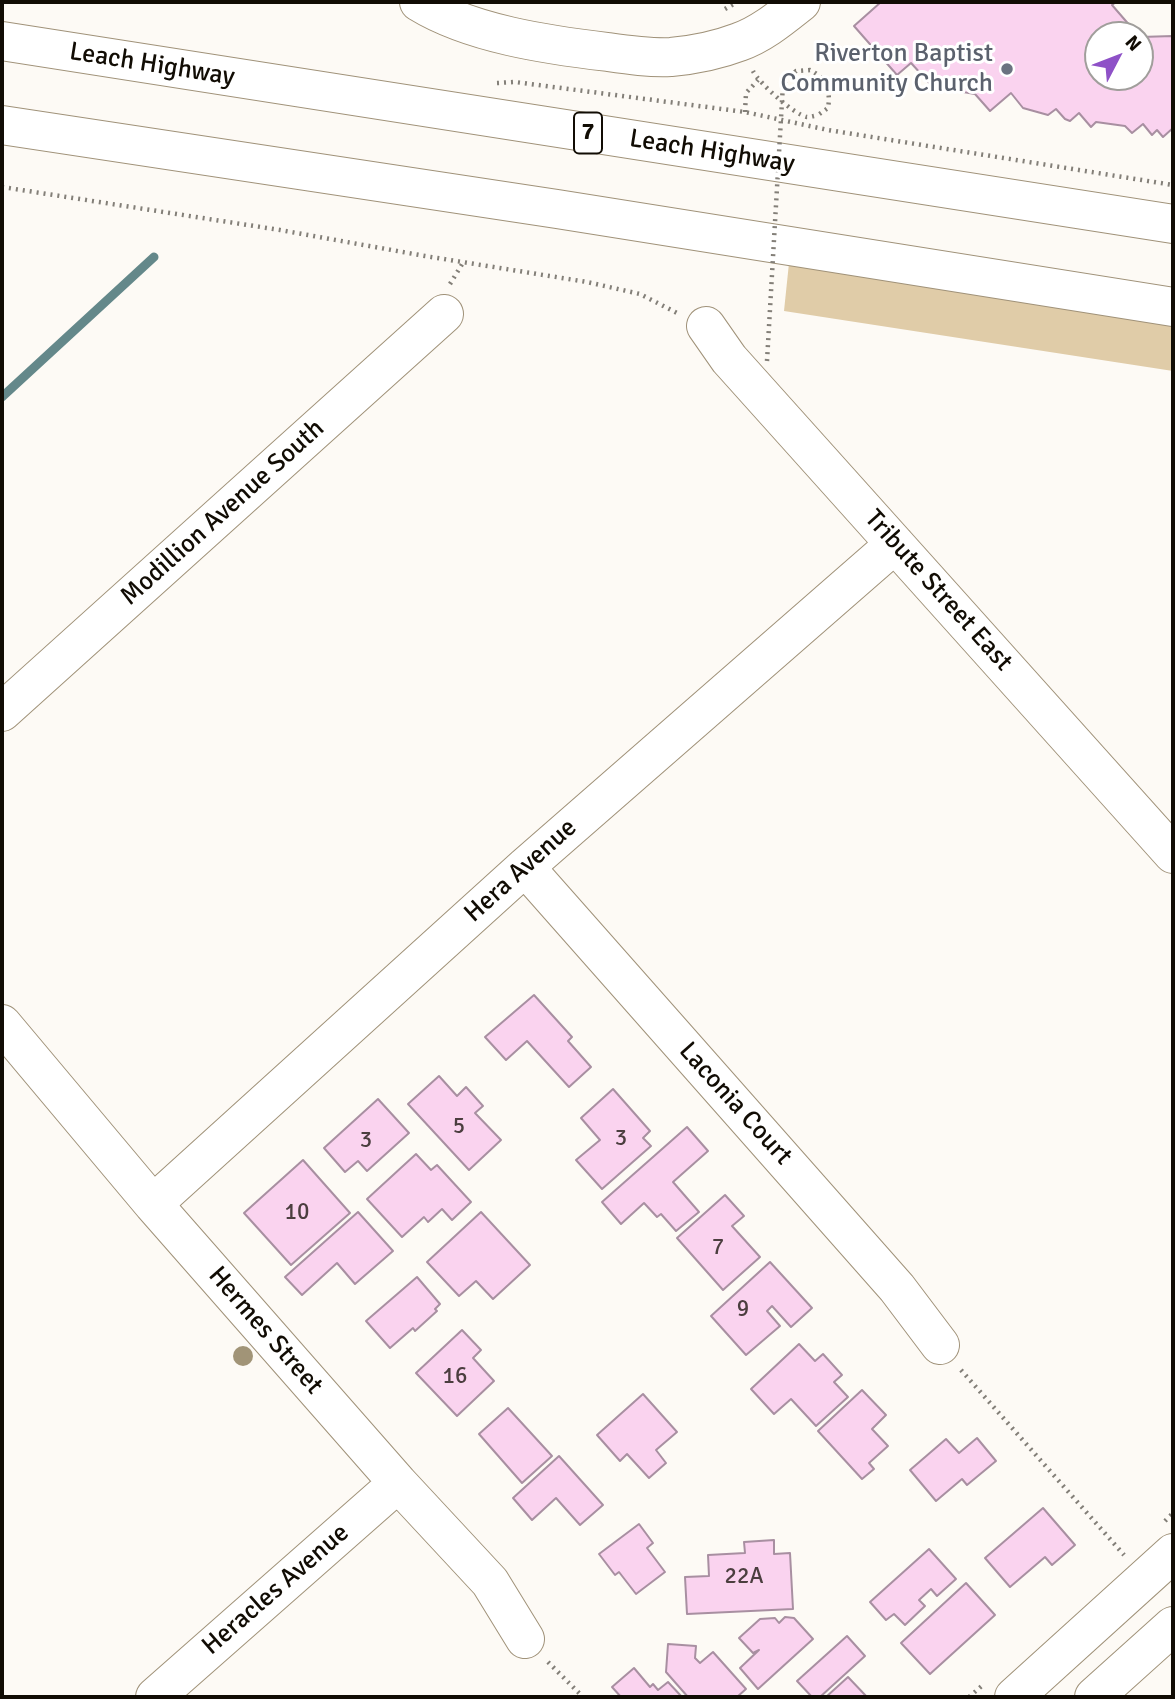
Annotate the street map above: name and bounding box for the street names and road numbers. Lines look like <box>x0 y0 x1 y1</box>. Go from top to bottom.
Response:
street label: Leach Highway <box>67 37 237 93</box>
road number: 7 <box>574 113 602 154</box>
street label: Leach Highway <box>627 124 797 180</box>
street label: Modillion Avenue South <box>115 413 331 613</box>
street label: Tribute Street East <box>858 504 1018 678</box>
street label: Hera Avenue <box>458 813 584 929</box>
street label: Laconia Court <box>672 1036 798 1172</box>
street label: Hermes Street <box>201 1261 329 1401</box>
street label: Heracles Avenue <box>196 1518 356 1662</box>

